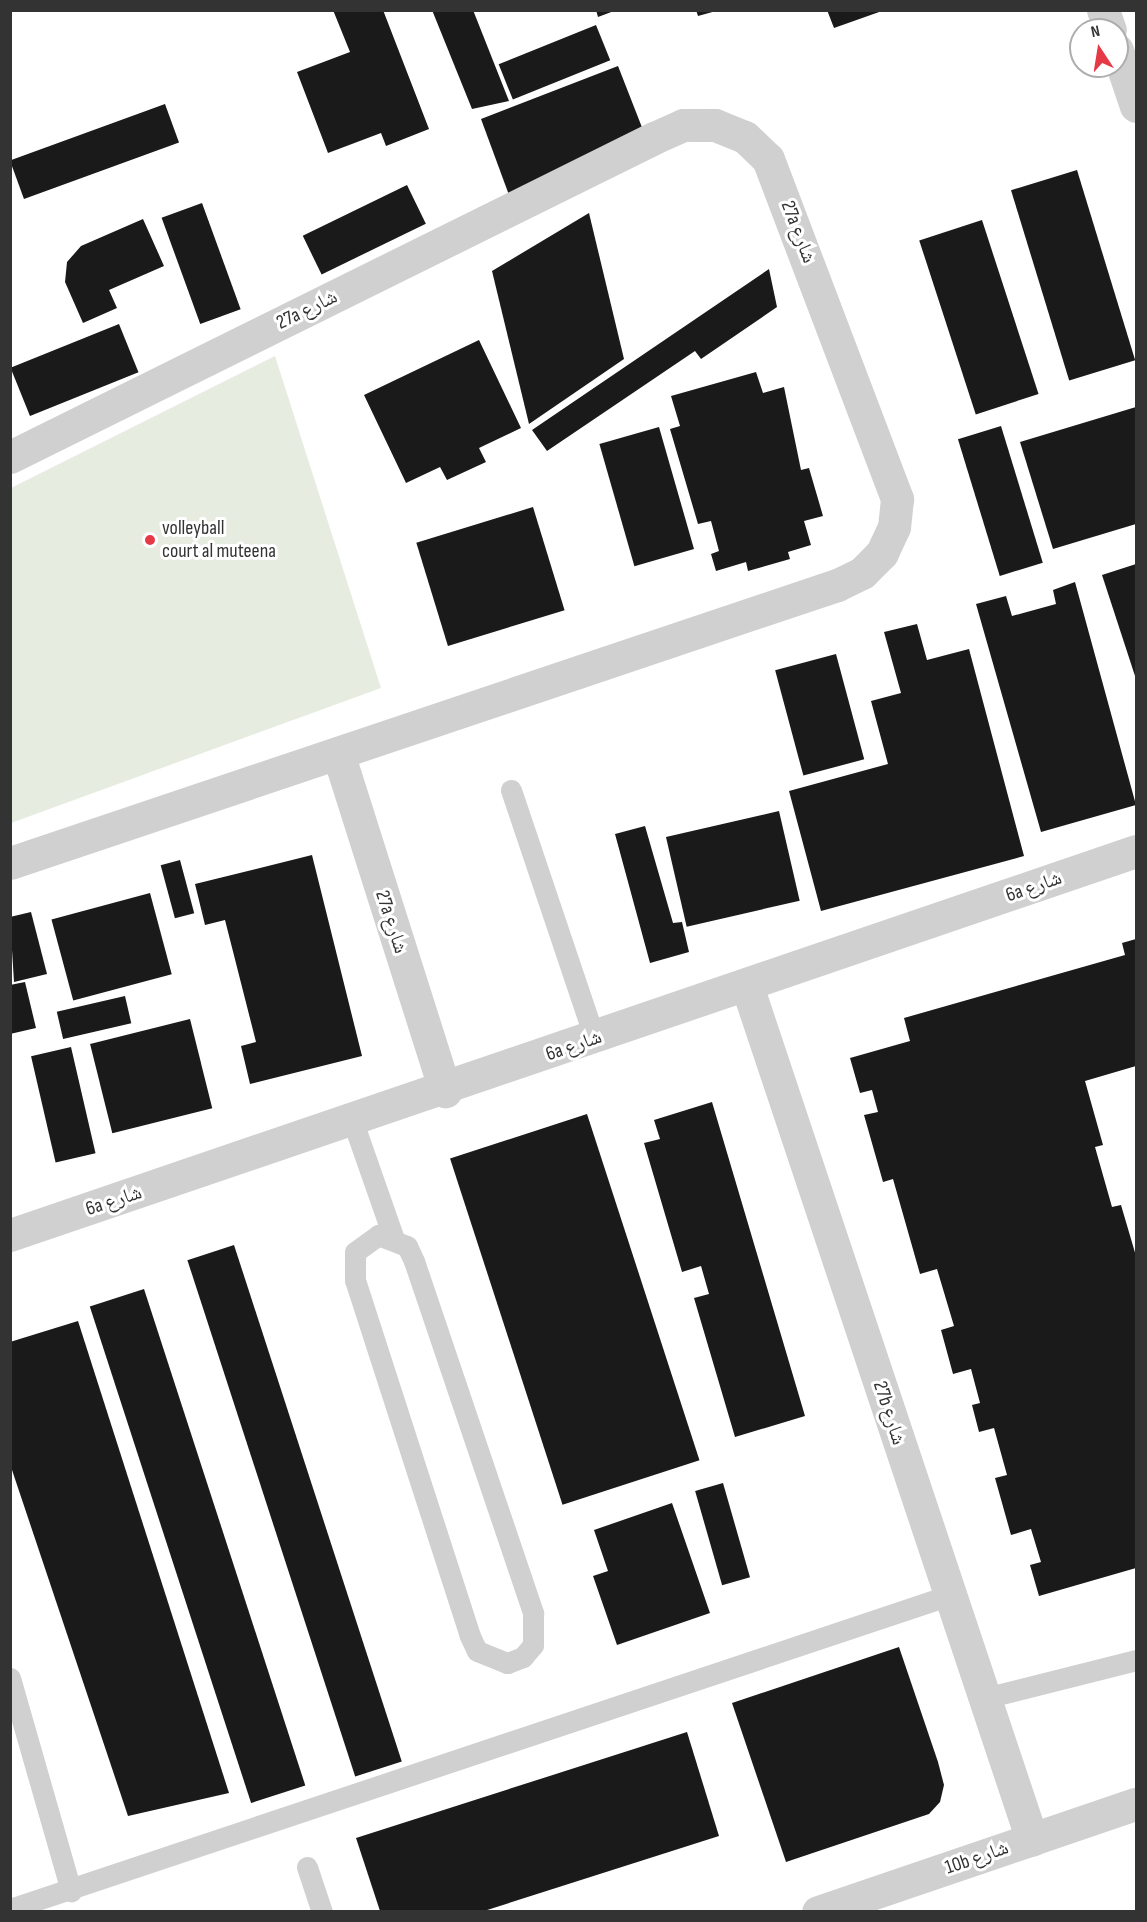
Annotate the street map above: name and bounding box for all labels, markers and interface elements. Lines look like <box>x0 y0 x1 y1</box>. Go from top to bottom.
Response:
north arrow <box>1069 18 1129 78</box>
text: N <box>1089 22 1102 42</box>
street label: 27a شارع <box>775 197 821 267</box>
street label: 27a شارع <box>273 285 341 335</box>
place label: volleyball court al muteena <box>162 516 276 563</box>
marker: volleyball court al muteena <box>143 533 157 547</box>
street label: 6a شارع <box>1003 866 1065 908</box>
street label: 27a شارع <box>370 887 412 957</box>
street label: 6a شارع <box>543 1025 605 1067</box>
street label: 6a شارع <box>83 1181 145 1221</box>
street label: 27b شارع <box>867 1378 911 1448</box>
street label: 10b شارع <box>942 1836 1012 1880</box>

